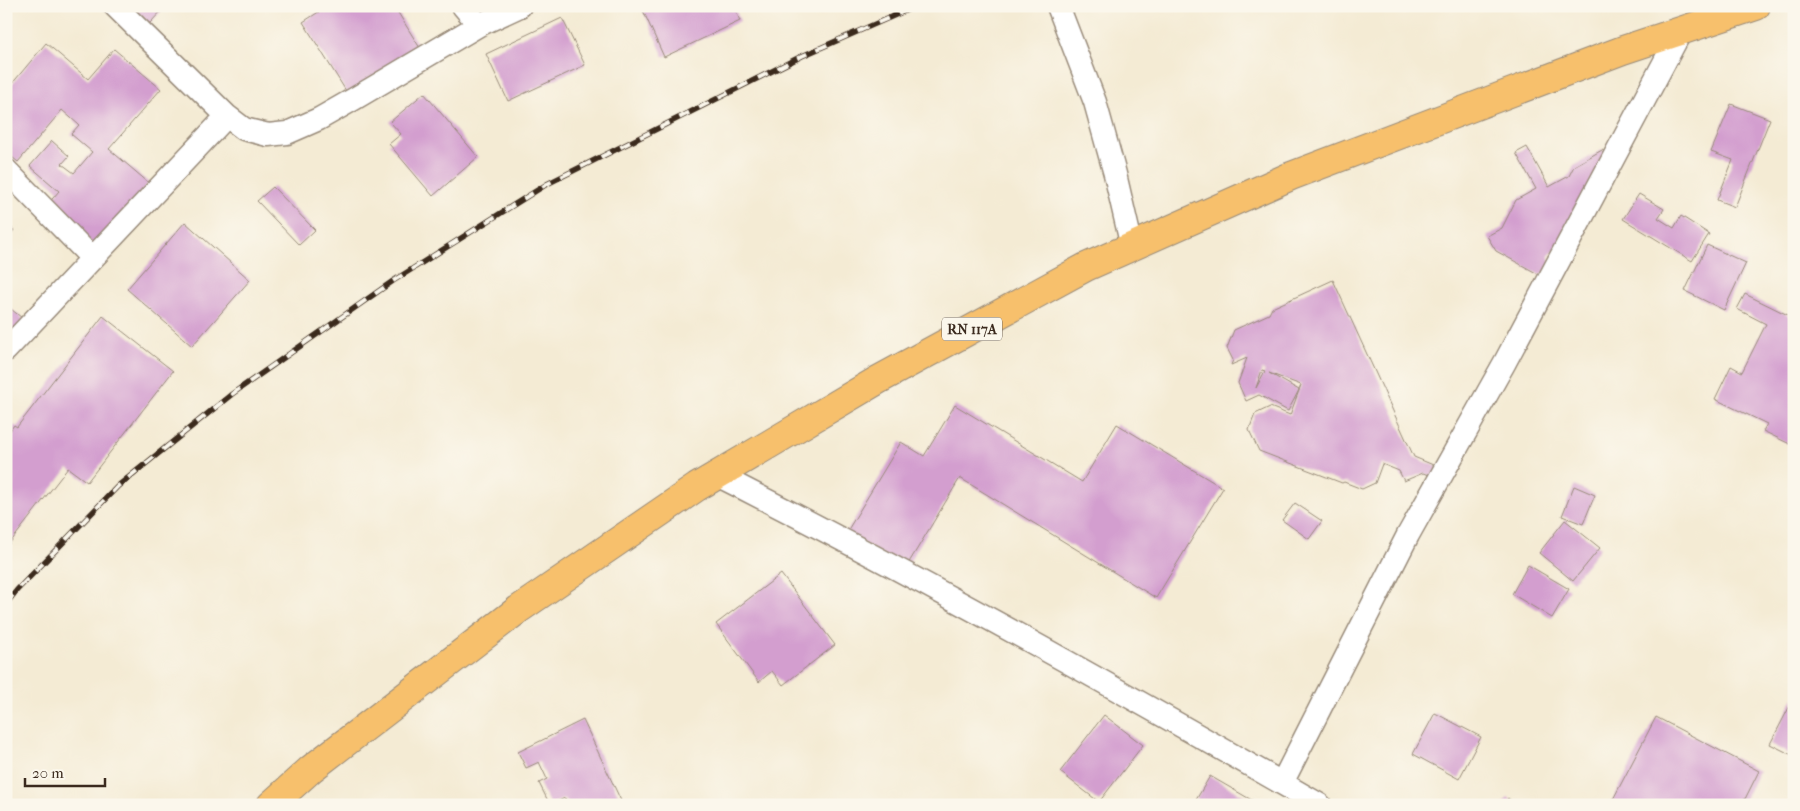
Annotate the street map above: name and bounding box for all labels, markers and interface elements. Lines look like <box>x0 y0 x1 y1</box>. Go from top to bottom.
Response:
road number: RN 117A <box>942 318 1002 340</box>
scale bar <box>25 756 105 788</box>
text: 20 m <box>32 764 64 782</box>

